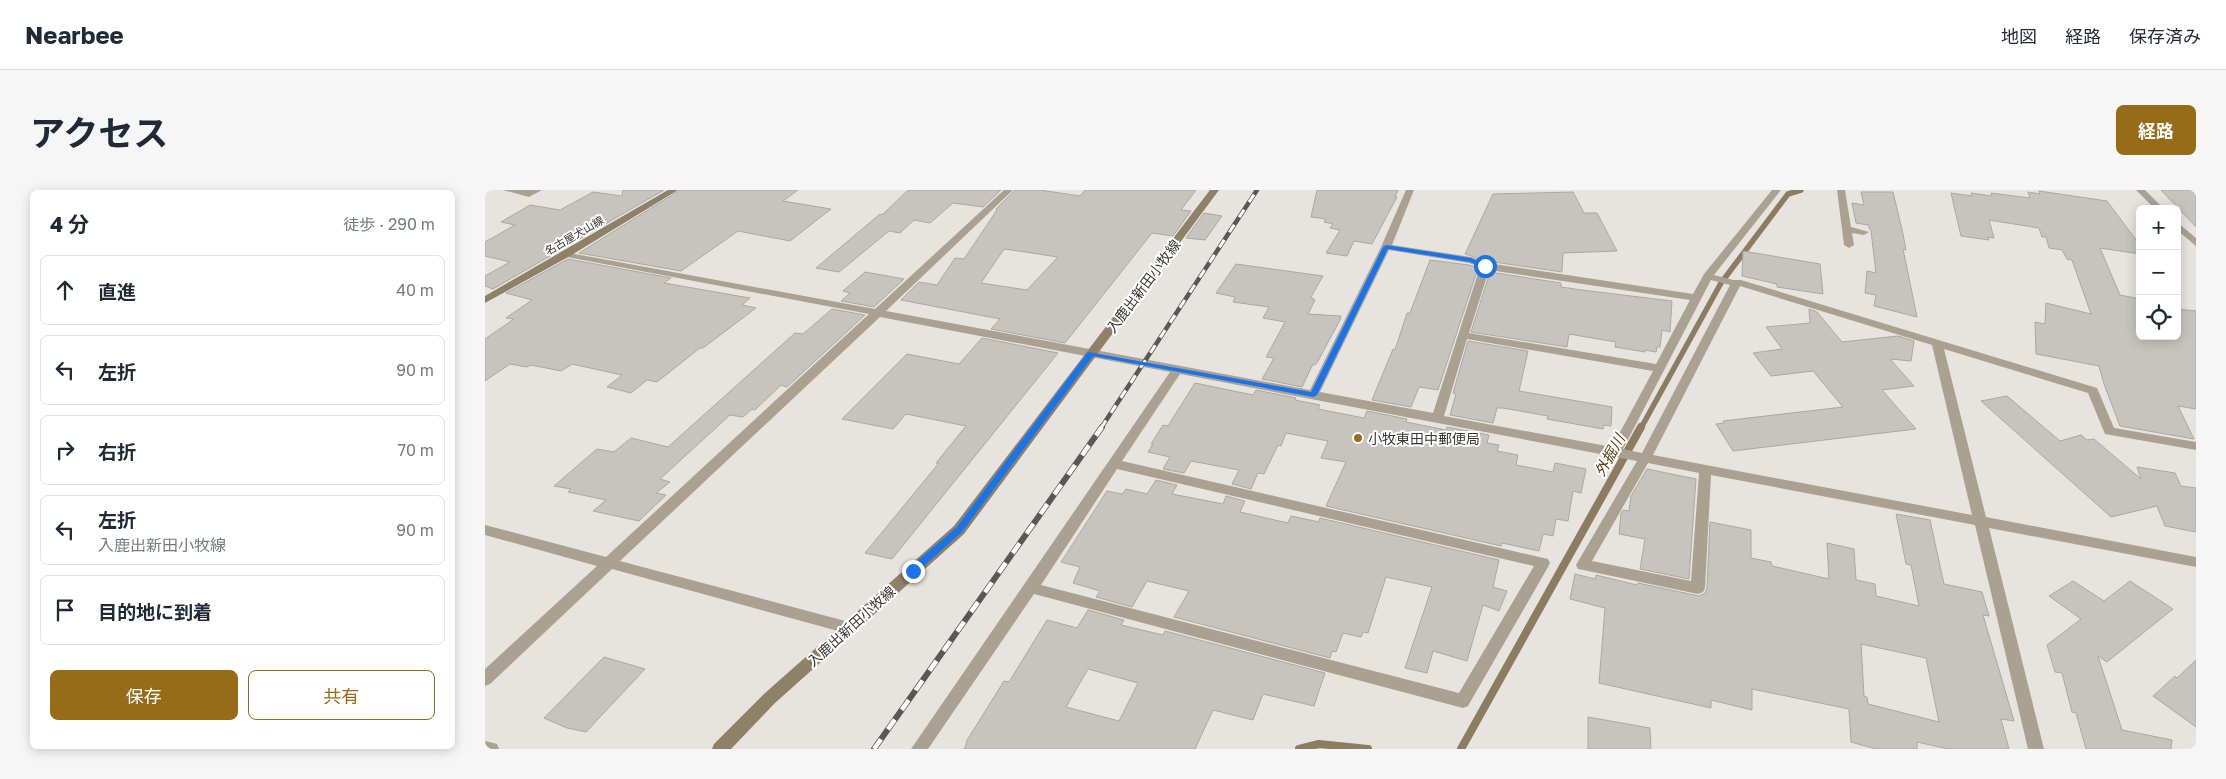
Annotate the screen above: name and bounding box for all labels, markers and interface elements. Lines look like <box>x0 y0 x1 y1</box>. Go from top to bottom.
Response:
text: Nearbee <box>25 20 124 49</box>
text: 地図 <box>2001 25 2037 47</box>
text: 経路 <box>2065 25 2101 47</box>
text: 保存済み <box>2129 25 2201 47</box>
button: 経路 <box>2116 105 2196 155</box>
text: アクセス <box>30 112 168 154</box>
map controls <box>2136 205 2181 340</box>
button: + <box>2136 205 2181 250</box>
text: 4 分 <box>50 211 89 237</box>
street label: 名古屋犬山線 <box>542 213 606 257</box>
text: 徒歩 · 290 m <box>343 214 435 234</box>
street label: 入鹿出新田小牧線 <box>1103 236 1183 336</box>
button: − <box>2136 250 2181 295</box>
route start <box>1474 255 1497 278</box>
icon: ahead <box>51 276 79 304</box>
text: 直進 <box>98 280 136 303</box>
text: 40 m <box>396 280 434 300</box>
button: locate <box>2136 295 2181 340</box>
icon: left <box>51 356 79 384</box>
text: 左折 <box>98 360 136 383</box>
text: 90 m <box>396 360 434 380</box>
water label: 外掘川 <box>1590 429 1629 479</box>
place label: 小牧東田中郵便局 <box>1368 430 1480 447</box>
marker: 小牧東田中郵便局 <box>1352 432 1364 444</box>
icon: right <box>51 436 79 464</box>
text: 右折 <box>98 440 136 463</box>
text: 70 m <box>397 440 434 460</box>
text: 左折 <box>98 508 136 531</box>
icon: left <box>51 516 79 544</box>
text: 90 m <box>396 520 434 540</box>
text: 入鹿出新田小牧線 <box>98 535 226 555</box>
route end <box>902 560 925 583</box>
street label: 入鹿出新田小牧線 <box>804 582 898 670</box>
icon: arrive <box>51 596 79 624</box>
text: 目的地に到着 <box>98 600 212 623</box>
button: 保存 <box>50 670 238 720</box>
button: 共有 <box>248 670 435 720</box>

